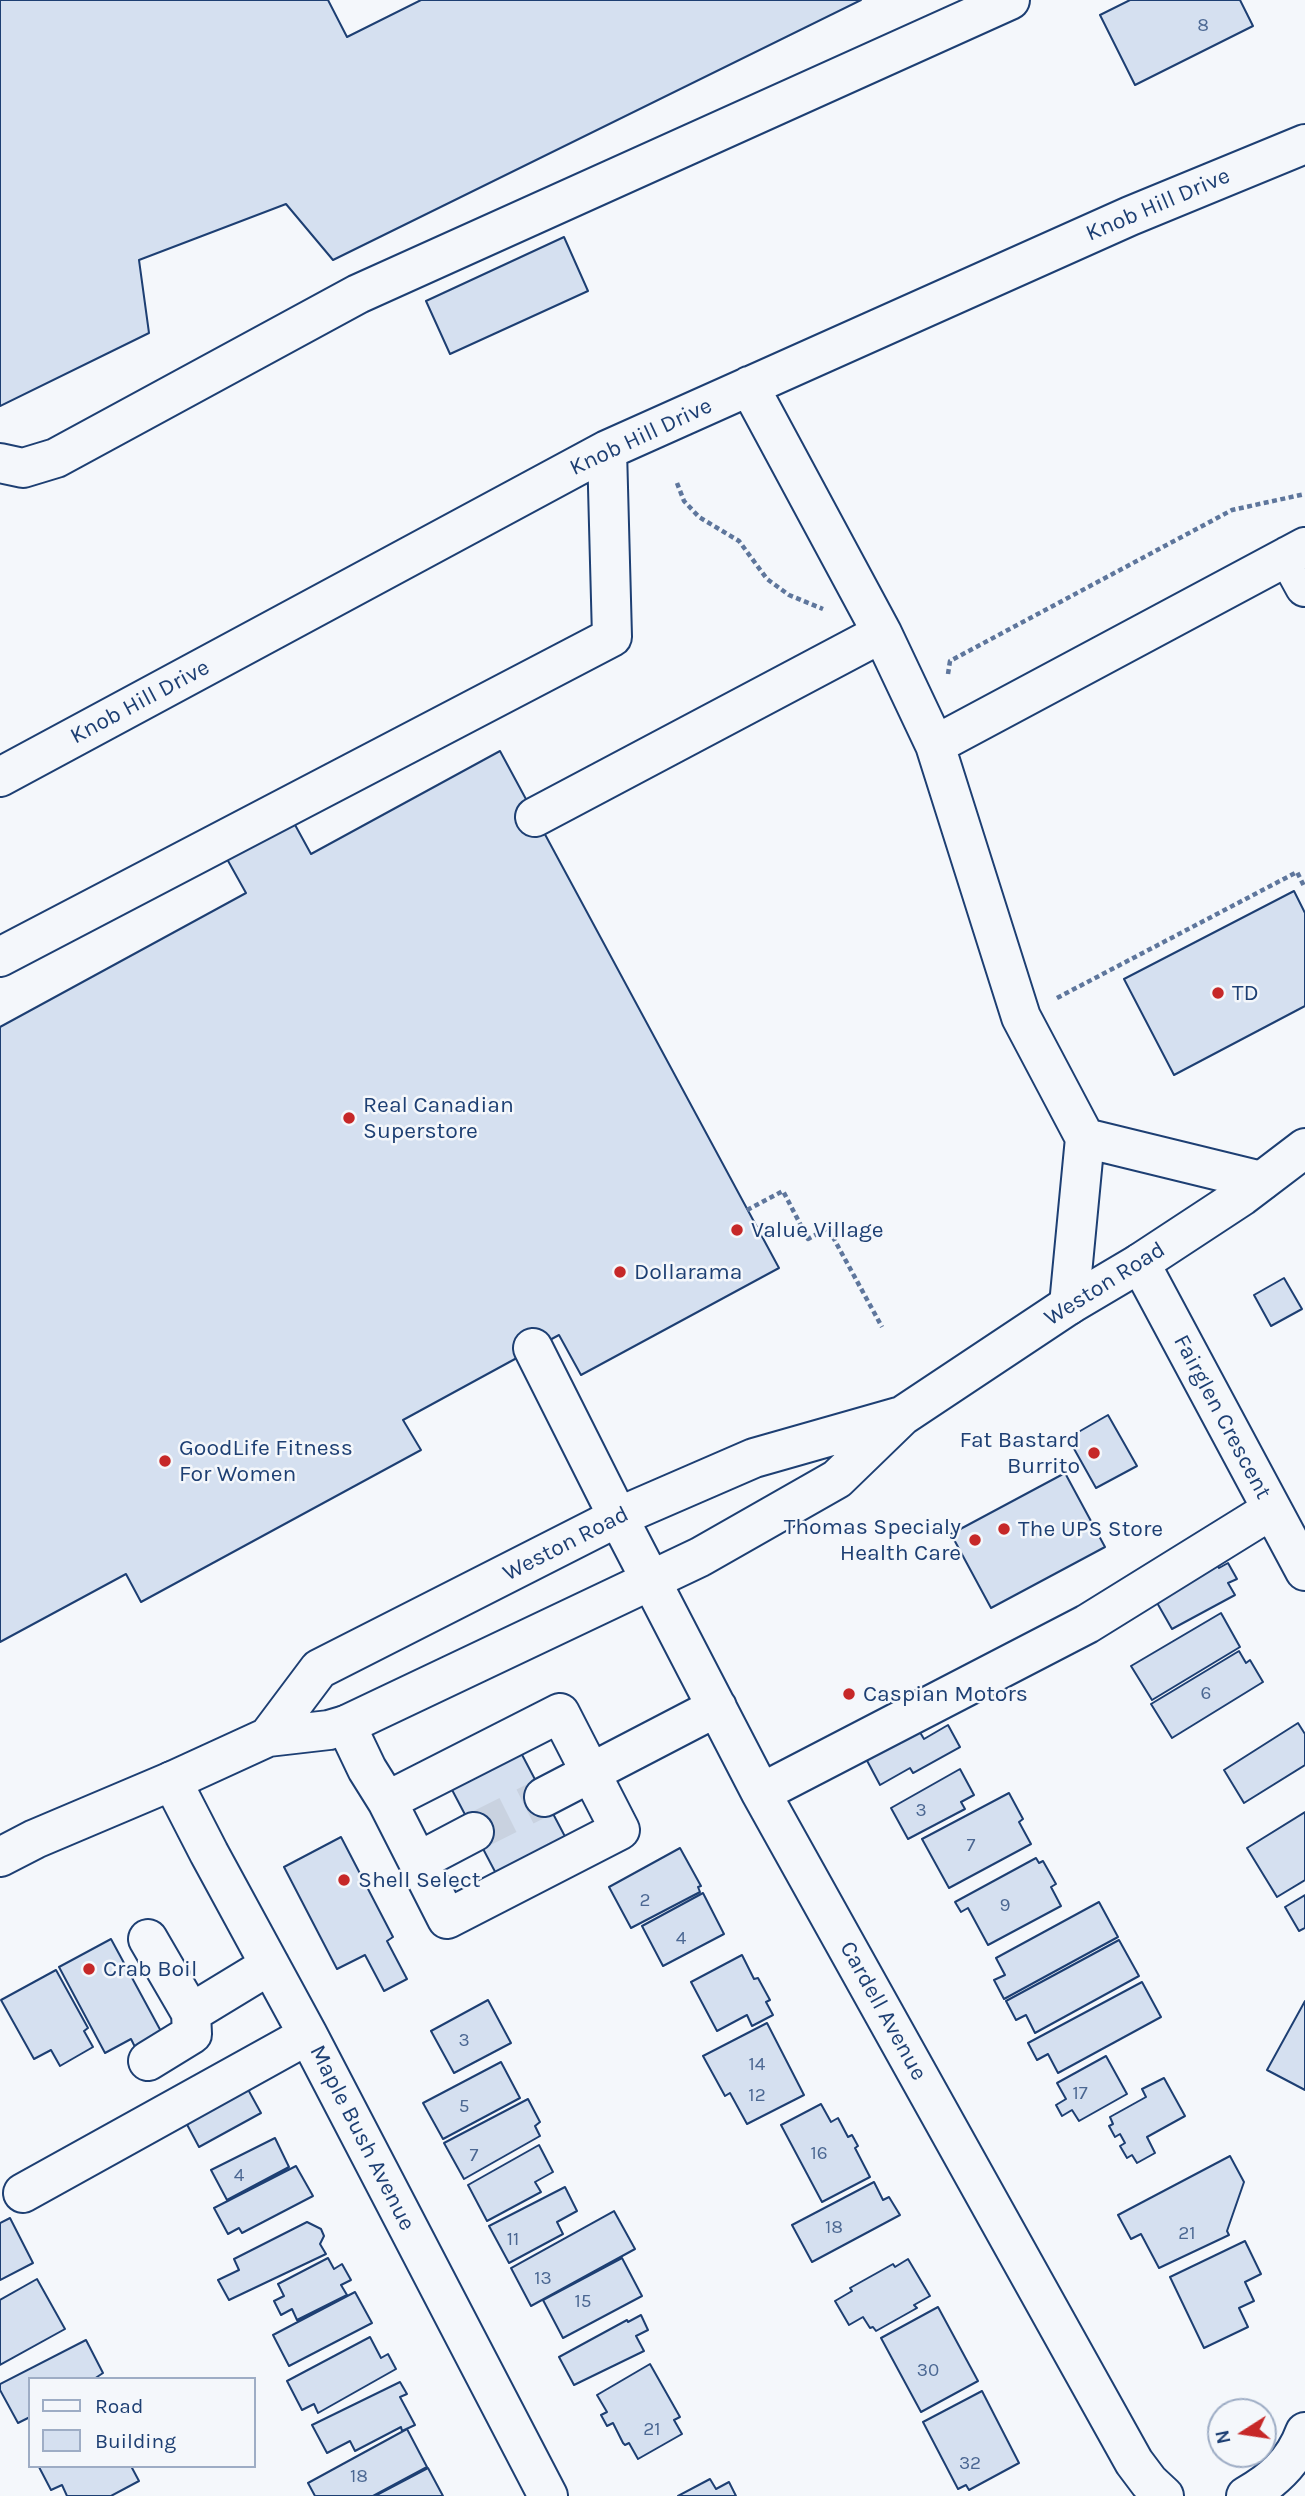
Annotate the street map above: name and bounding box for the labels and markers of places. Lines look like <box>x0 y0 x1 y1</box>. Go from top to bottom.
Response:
place label: TD <box>1232 979 1259 1007</box>
marker: TD <box>1210 985 1226 1001</box>
place label: Real Canadian Superstore <box>363 1091 514 1145</box>
marker: Real Canadian Superstore <box>341 1110 357 1126</box>
place label: Value Village <box>751 1216 884 1244</box>
marker: Value Village <box>729 1222 745 1238</box>
place label: Dollarama <box>634 1258 742 1286</box>
marker: Dollarama <box>612 1264 628 1280</box>
place label: Fat Bastard Burrito <box>959 1426 1080 1480</box>
place label: GoodLife Fitness For Women <box>179 1434 353 1488</box>
marker: Fat Bastard Burrito <box>1086 1445 1102 1461</box>
marker: GoodLife Fitness For Women <box>157 1453 173 1469</box>
place label: Thomas Specialy Health Care <box>784 1513 961 1567</box>
place label: The UPS Store <box>1018 1515 1163 1543</box>
marker: The UPS Store <box>996 1521 1012 1537</box>
marker: Thomas Specialy Health Care <box>967 1532 983 1548</box>
place label: Caspian Motors <box>863 1680 1028 1708</box>
marker: Caspian Motors <box>841 1686 857 1702</box>
place label: Shell Select <box>358 1866 480 1894</box>
marker: Shell Select <box>336 1872 352 1888</box>
place label: Crab Boil <box>103 1955 197 1983</box>
marker: Crab Boil <box>81 1961 97 1977</box>

